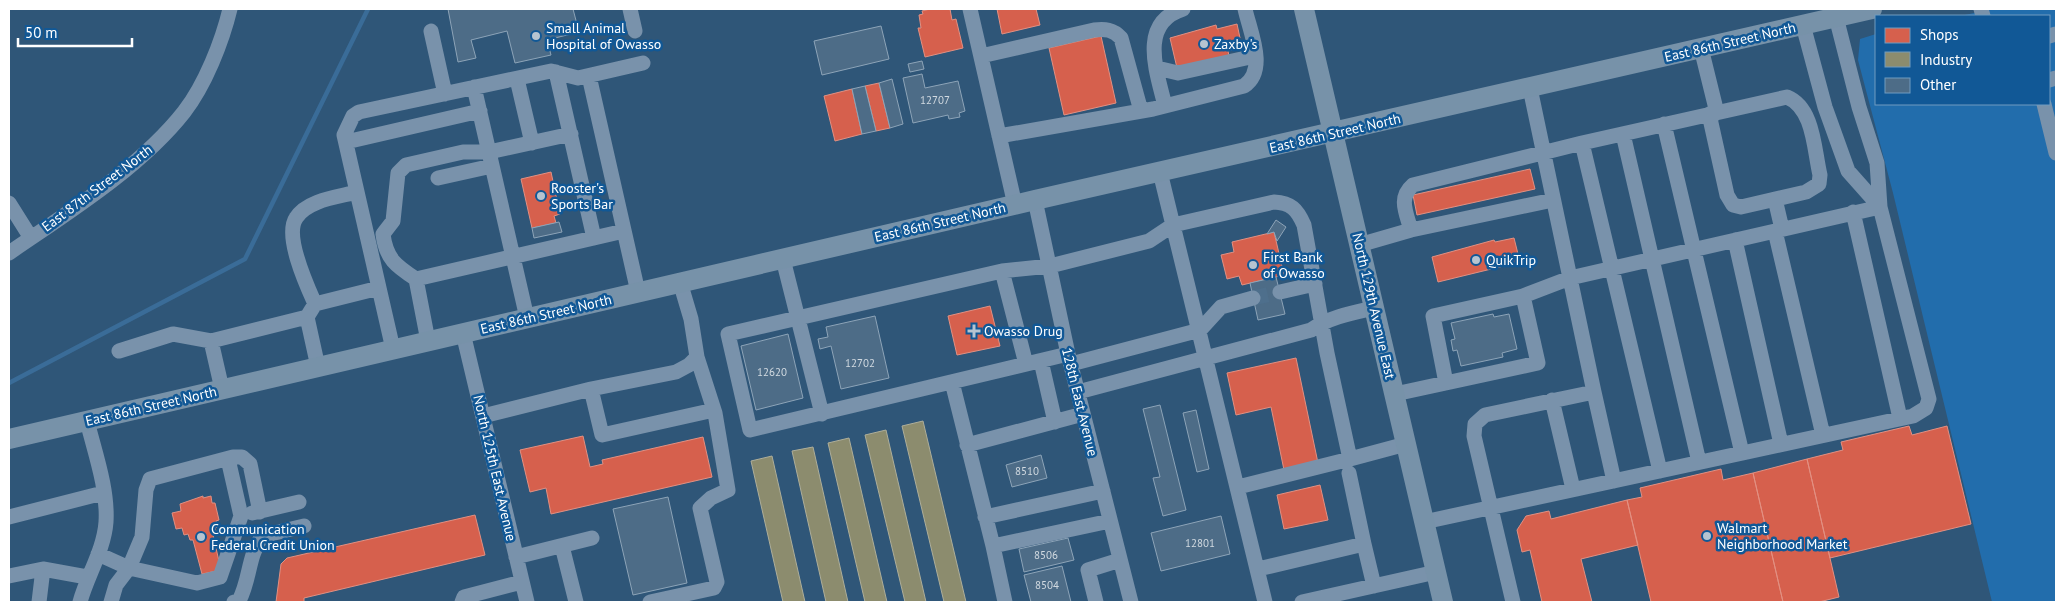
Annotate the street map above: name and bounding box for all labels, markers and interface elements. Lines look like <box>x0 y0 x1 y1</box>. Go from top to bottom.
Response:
scale bar <box>18 15 131 47</box>
legend <box>1875 15 2050 105</box>
street label: East 86th Street North <box>1663 18 1797 66</box>
place label: Small Animal Hospital of Owasso <box>546 19 661 53</box>
text: 50 m <box>25 23 58 42</box>
text: Shops <box>1920 25 1959 44</box>
marker: Small Animal Hospital of Owasso <box>530 30 542 42</box>
place label: Zaxby's <box>1214 35 1258 53</box>
marker: Zaxby's <box>1198 38 1210 50</box>
text: Industry <box>1920 50 1972 69</box>
text: Other <box>1920 75 1956 94</box>
house number: 12707 <box>920 93 950 107</box>
street label: East 86th Street North <box>1268 109 1402 157</box>
street label: East 87th Street North <box>38 141 156 235</box>
place label: Rooster's Sports Bar <box>551 179 613 213</box>
marker: Rooster's Sports Bar <box>535 190 547 202</box>
street label: East 86th Street North <box>873 198 1007 246</box>
street label: North 129th Avenue East <box>1348 231 1400 381</box>
place label: First Bank of Owasso <box>1263 248 1325 282</box>
place label: QuikTrip <box>1486 251 1536 269</box>
marker: QuikTrip <box>1470 254 1482 266</box>
marker: First Bank of Owasso <box>1247 259 1259 271</box>
street label: East 86th Street North <box>479 290 613 338</box>
place label: Owasso Drug <box>984 322 1063 340</box>
marker: Owasso Drug <box>968 325 980 337</box>
street label: 128th East Avenue <box>1058 346 1102 458</box>
house number: 12702 <box>845 356 875 370</box>
house number: 12620 <box>757 365 787 379</box>
street label: East 86th Street North <box>84 382 218 430</box>
street label: North 125th East Avenue <box>469 393 521 543</box>
house number: 8510 <box>1015 464 1039 478</box>
place label: Walmart Neighborhood Market <box>1717 519 1848 553</box>
place label: Communication Federal Credit Union <box>211 520 335 554</box>
marker: Walmart Neighborhood Market <box>1701 530 1713 542</box>
marker: Communication Federal Credit Union <box>195 531 207 543</box>
house number: 12801 <box>1185 536 1215 550</box>
house number: 8506 <box>1034 548 1058 562</box>
house number: 8504 <box>1035 578 1059 592</box>

